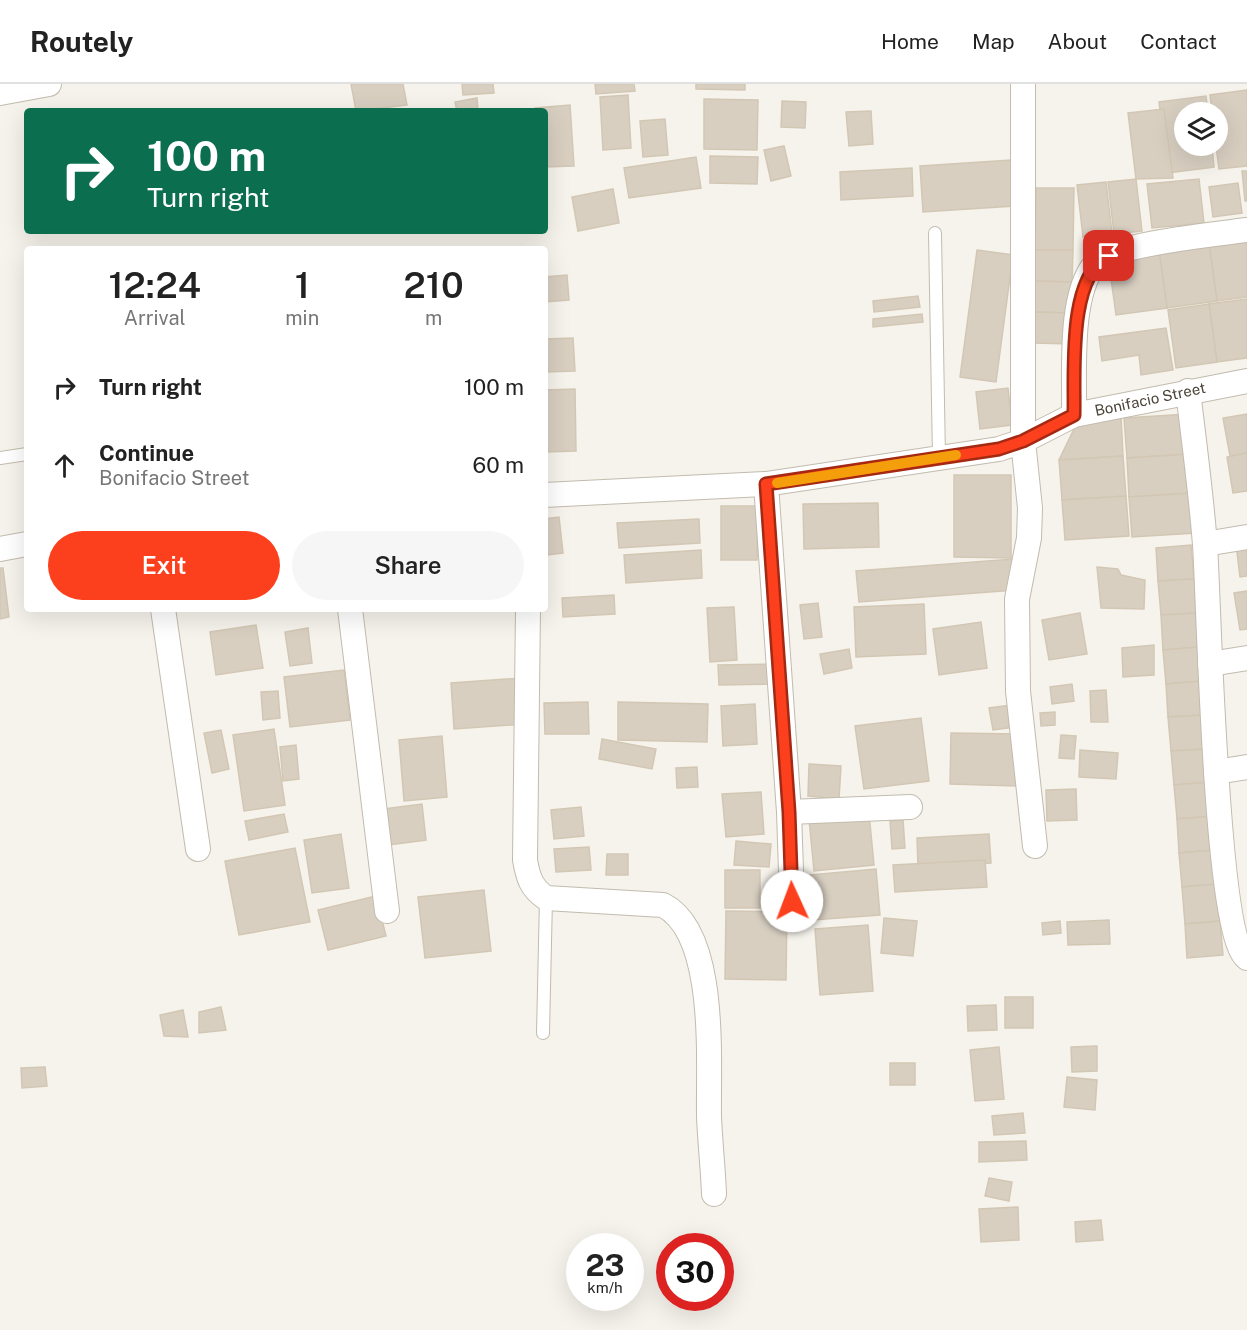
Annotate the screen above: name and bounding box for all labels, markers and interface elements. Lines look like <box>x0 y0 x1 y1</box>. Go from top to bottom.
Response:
text: Routely <box>30 25 133 58</box>
text: Home <box>881 29 939 54</box>
text: Map <box>972 29 1015 54</box>
text: About <box>1048 29 1107 54</box>
text: Contact <box>1140 29 1217 54</box>
map controls <box>1174 102 1228 156</box>
button: layers <box>1174 102 1228 156</box>
text: 100 m <box>147 131 266 180</box>
icon: right <box>48 132 126 210</box>
text: Turn right <box>147 181 270 213</box>
pin <box>1083 230 1134 281</box>
icon: arrive <box>1092 239 1125 272</box>
text: 12:24 <box>108 264 201 306</box>
text: 1 <box>295 264 310 306</box>
text: 210 <box>404 264 464 306</box>
text: Arrival <box>124 306 186 330</box>
text: min <box>285 306 319 330</box>
text: m <box>425 306 442 330</box>
icon: right <box>48 371 81 404</box>
text: Turn right <box>99 374 202 400</box>
text: 100 m <box>464 374 524 400</box>
street label: Bonifacio Street <box>1093 379 1207 419</box>
text: Continue <box>99 440 194 466</box>
icon: ahead <box>48 449 81 482</box>
text: 60 m <box>473 452 524 478</box>
text: Bonifacio Street <box>99 466 249 490</box>
button: Exit <box>48 531 280 600</box>
button: Share <box>292 531 524 600</box>
position arrow <box>760 869 824 933</box>
speed limit sign: 30 <box>656 1233 734 1311</box>
text: 23 <box>585 1247 625 1283</box>
text: km/h <box>587 1279 623 1296</box>

